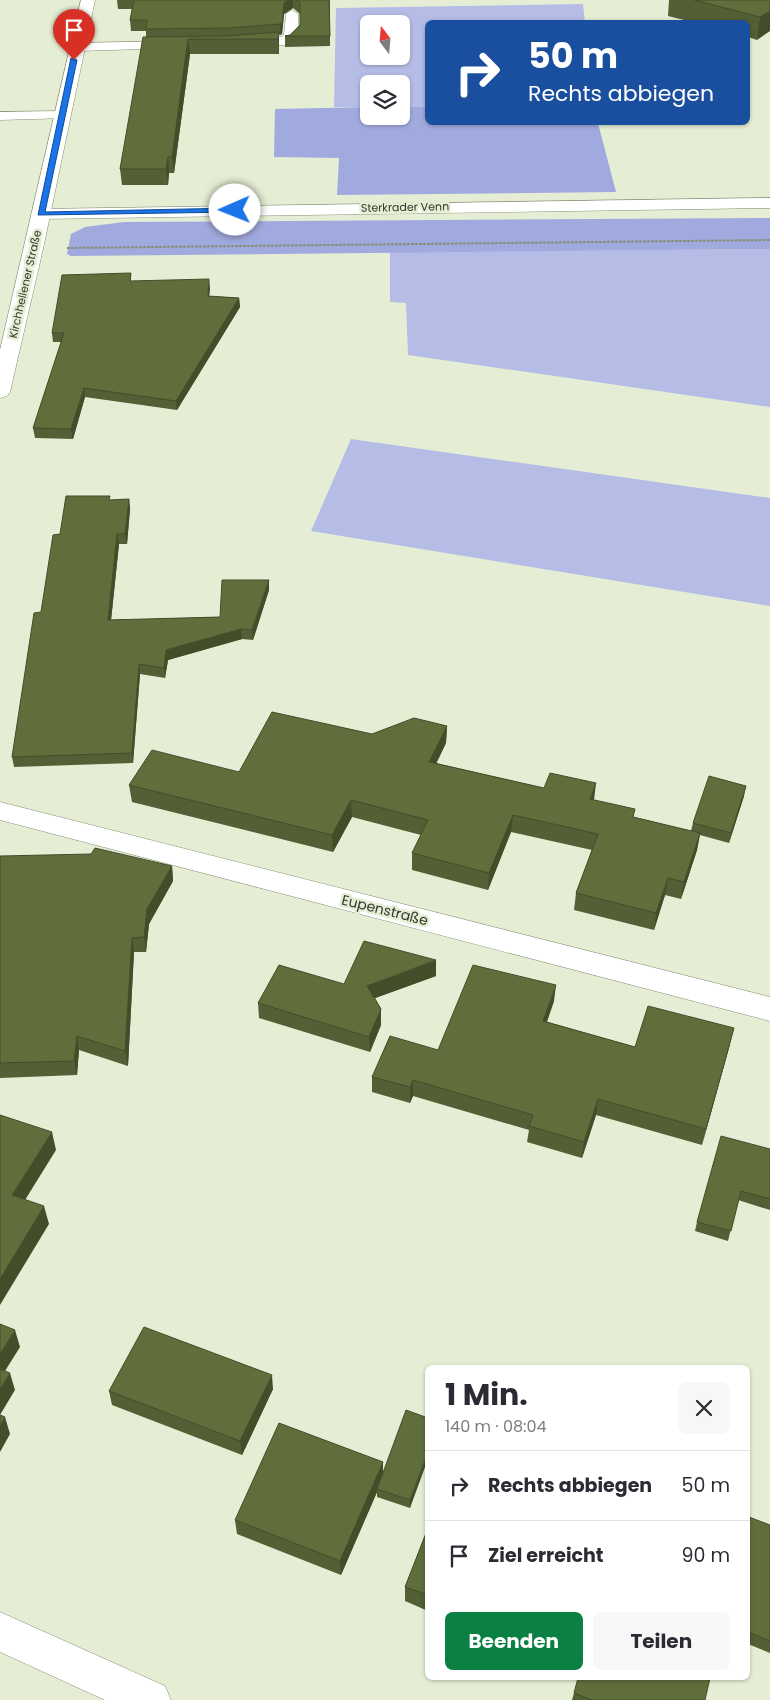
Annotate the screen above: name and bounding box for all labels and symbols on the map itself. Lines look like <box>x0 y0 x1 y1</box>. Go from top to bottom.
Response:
pin <box>53 9 95 60</box>
north arrow <box>360 15 410 65</box>
position arrow <box>208 183 260 235</box>
street label: Sterkrader Venn <box>361 198 449 216</box>
street label: Kirchhellener Straße <box>5 228 45 340</box>
street label: Eupenstraße <box>340 890 431 930</box>

